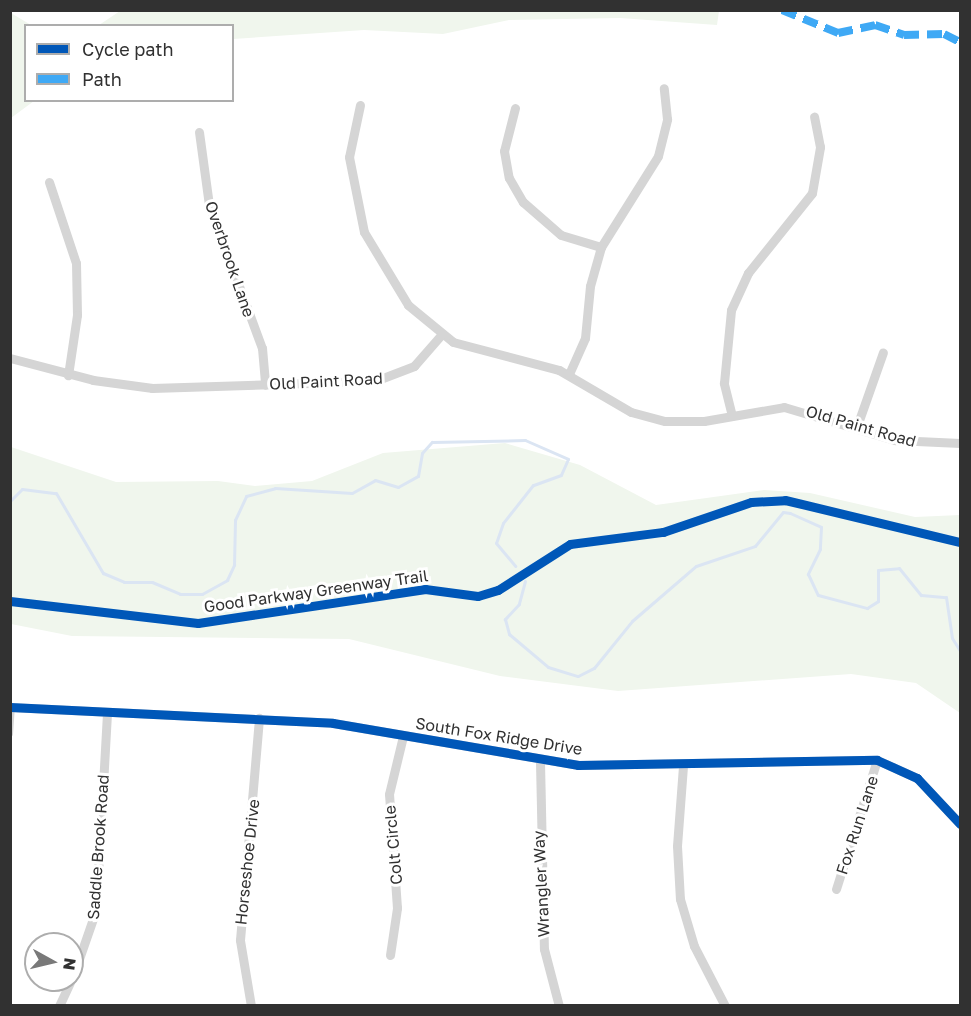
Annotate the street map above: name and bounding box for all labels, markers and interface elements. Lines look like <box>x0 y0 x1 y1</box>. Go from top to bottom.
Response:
legend <box>24 24 234 102</box>
text: Cycle path <box>82 38 174 60</box>
text: Path <box>82 68 122 90</box>
street label: Overbrook Lane <box>201 198 259 320</box>
street label: Old Paint Road <box>269 368 383 394</box>
street label: Old Paint Road <box>804 401 918 451</box>
street label: Good Parkway Greenway Trail <box>203 566 429 616</box>
street label: South Fox Ridge Drive <box>414 713 584 759</box>
street label: Fox Run Lane <box>832 773 882 877</box>
street label: Saddle Brook Road <box>83 774 113 920</box>
street label: Horseshoe Drive <box>231 798 263 926</box>
street label: Colt Circle <box>380 804 406 886</box>
street label: Wrangler Way <box>529 830 553 938</box>
north arrow <box>24 932 84 992</box>
text: N <box>59 957 81 972</box>

